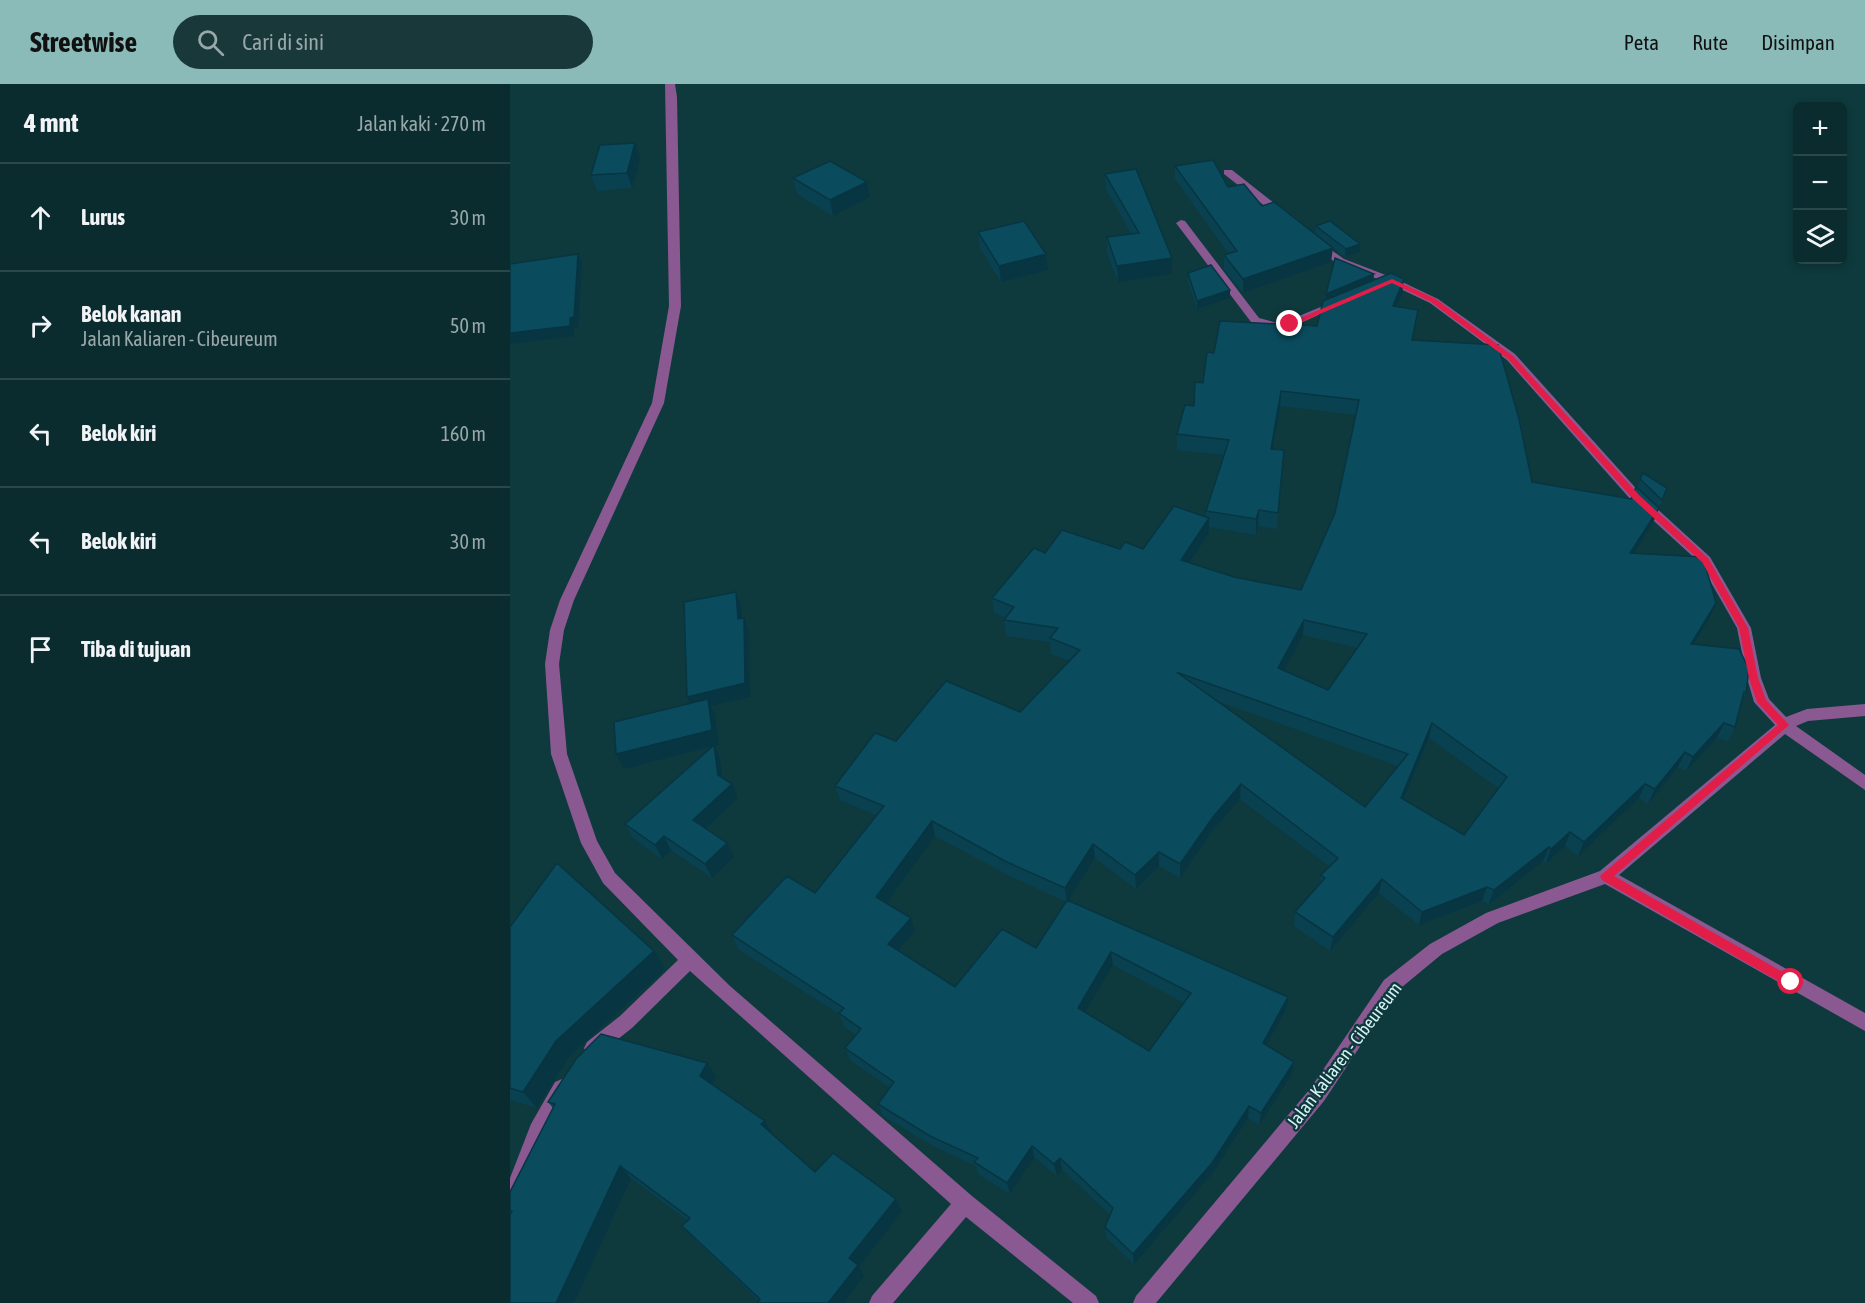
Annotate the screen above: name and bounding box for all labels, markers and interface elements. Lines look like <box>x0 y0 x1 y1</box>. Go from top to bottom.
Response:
search box <box>173 15 593 69</box>
text: Streetwise <box>30 26 137 58</box>
icon: search <box>194 26 227 59</box>
text: Cari di sini <box>242 29 324 55</box>
text: Peta <box>1624 30 1659 54</box>
text: Rute <box>1692 30 1728 54</box>
text: Disimpan <box>1761 30 1835 54</box>
map controls <box>1793 102 1847 264</box>
button: + <box>1793 102 1847 156</box>
text: 4 mnt <box>24 108 79 138</box>
text: Jalan kaki · 270 m <box>357 112 486 135</box>
button: − <box>1793 156 1847 210</box>
icon: ahead <box>24 201 57 234</box>
text: Lurus <box>81 204 125 230</box>
text: 30 m <box>450 206 486 229</box>
button: layers <box>1793 210 1847 264</box>
text: Belok kanan <box>81 301 182 327</box>
icon: right <box>24 309 57 342</box>
route end <box>1276 310 1302 336</box>
text: 50 m <box>450 314 486 337</box>
text: Jalan Kaliaren - Cibeureum <box>81 327 278 350</box>
icon: left <box>24 417 57 450</box>
text: Belok kiri <box>81 420 156 446</box>
text: 160 m <box>441 422 486 445</box>
icon: left <box>24 525 57 558</box>
text: Belok kiri <box>81 528 156 554</box>
text: 30 m <box>450 530 486 553</box>
icon: arrive <box>24 633 57 666</box>
text: Tiba di tujuan <box>81 636 191 662</box>
route start <box>1777 968 1803 994</box>
street label: Jalan Kaliaren - Cibeureum <box>1282 978 1406 1132</box>

